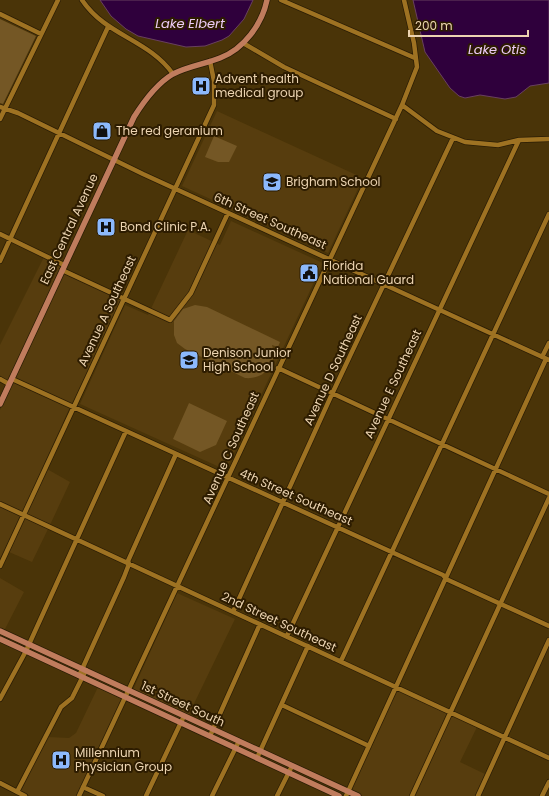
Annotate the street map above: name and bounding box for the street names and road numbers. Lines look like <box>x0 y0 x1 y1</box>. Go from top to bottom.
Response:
street label: East Central Avenue <box>35 171 102 287</box>
street label: 6th Street Southeast <box>211 188 329 253</box>
street label: Avenue A Southeast <box>73 253 140 369</box>
street label: Avenue D Southeast <box>299 312 366 428</box>
street label: Avenue E Southeast <box>360 327 425 441</box>
street label: Avenue C Southeast <box>198 389 263 507</box>
street label: 4th Street Southeast <box>237 464 355 529</box>
street label: 2nd Street Southeast <box>219 587 339 656</box>
street label: 1st Street South <box>139 677 228 730</box>

